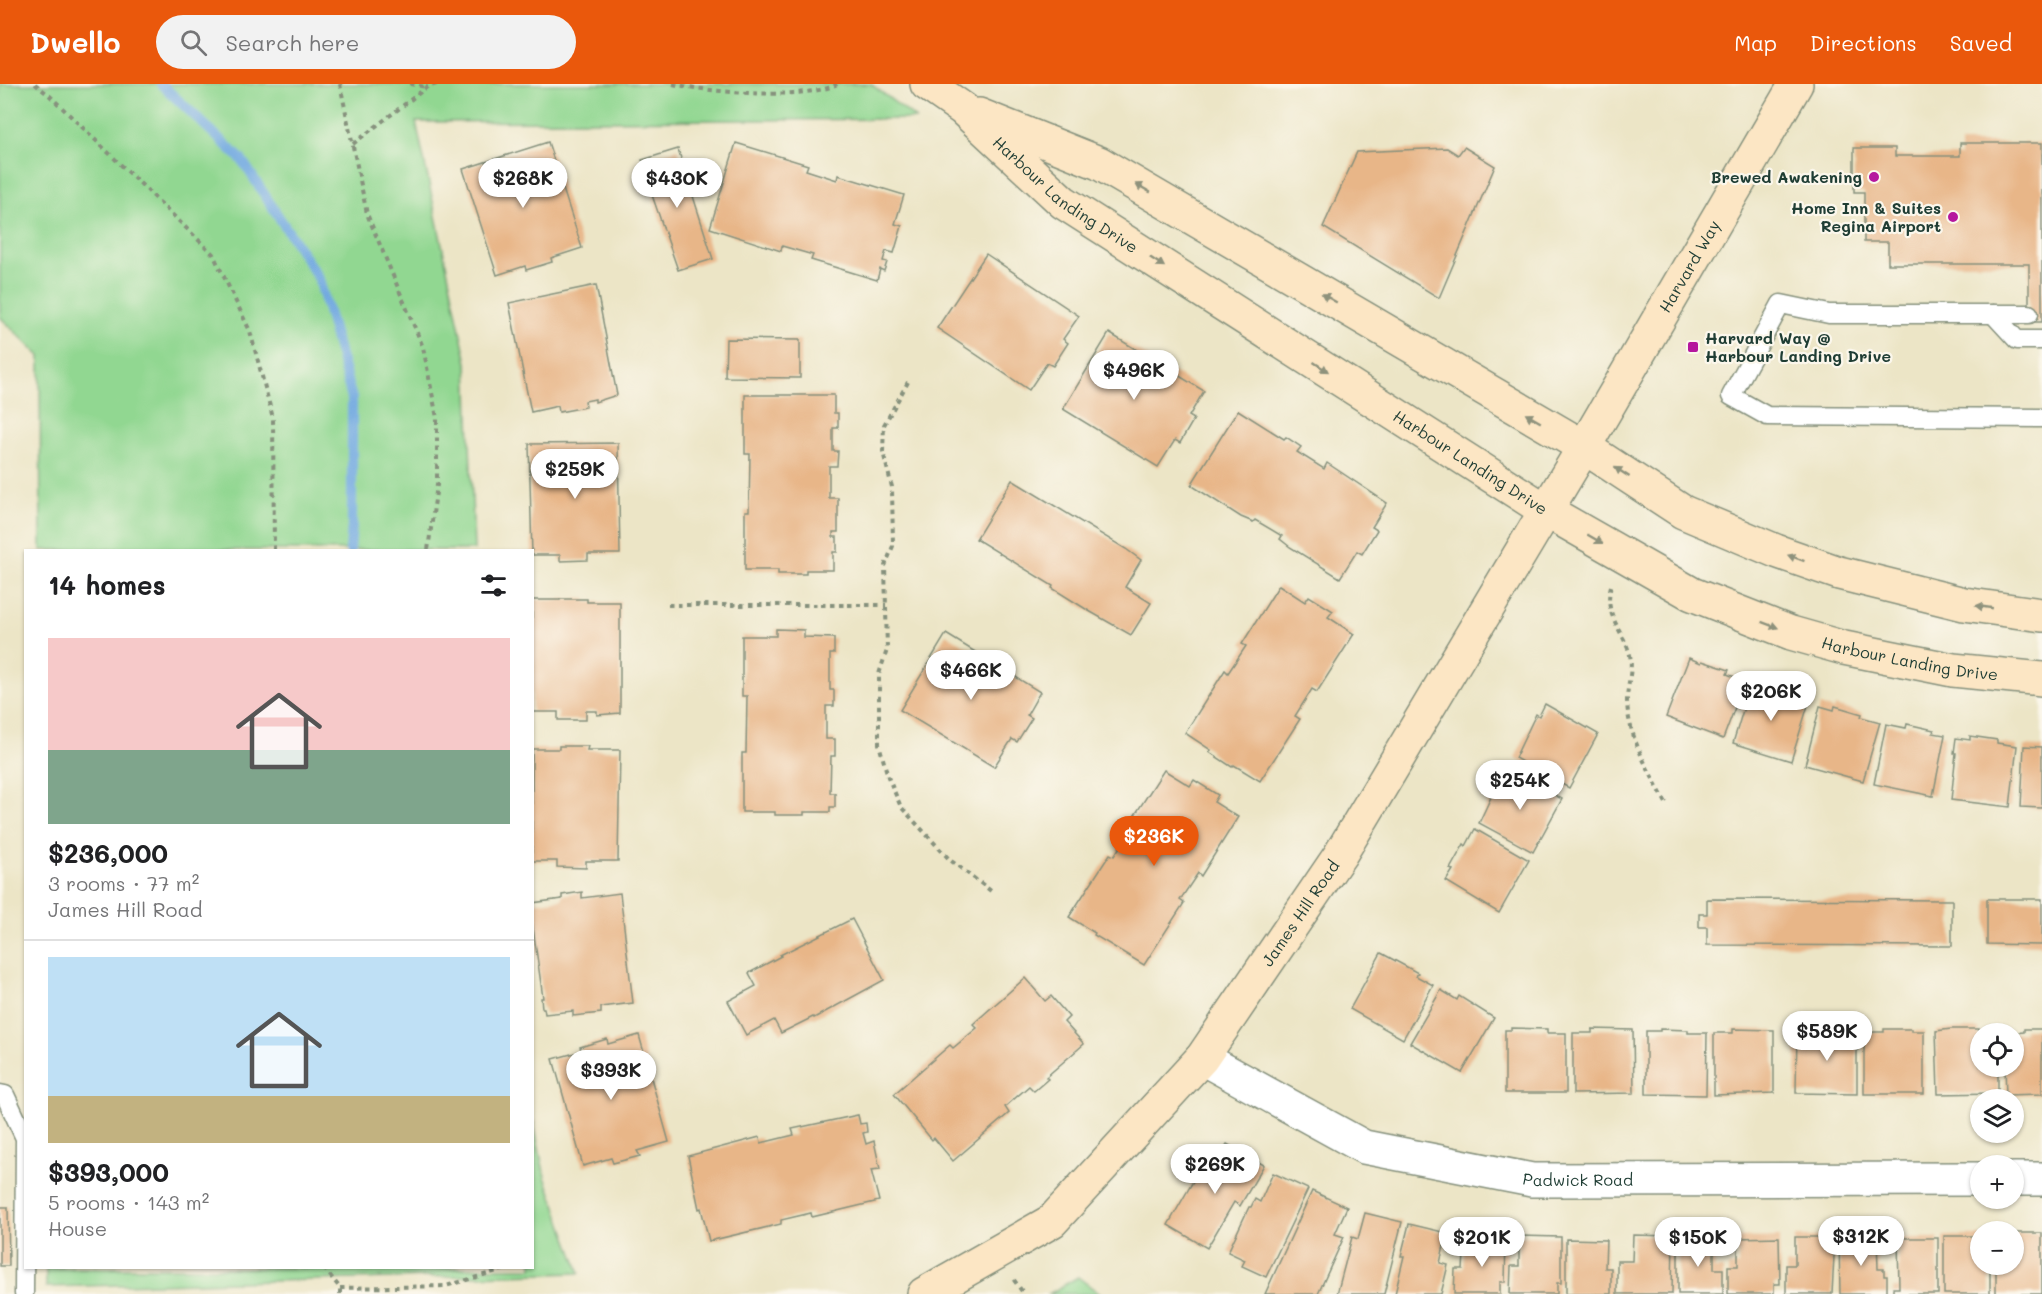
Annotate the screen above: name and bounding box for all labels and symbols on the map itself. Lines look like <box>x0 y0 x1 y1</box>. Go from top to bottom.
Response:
street label: Harbour Landing Drive <box>989 131 1142 257</box>
pin: $268K <box>481 158 565 209</box>
pin: $430K <box>635 158 719 209</box>
place label: Brewed Awakening <box>1711 166 1862 187</box>
marker: Brewed Awakening <box>1867 170 1881 184</box>
one-way arrow <box>1134 184 1151 194</box>
place label: Home Inn & Suites Regina Airport <box>1791 197 1941 236</box>
marker: Home Inn & Suites Regina Airport <box>1946 210 1960 224</box>
street label: Harvard Way <box>1654 216 1724 316</box>
one-way arrow <box>1148 256 1164 268</box>
one-way arrow <box>1320 293 1337 303</box>
place label: Harvard Way @ Harbour Landing Drive <box>1705 327 1891 366</box>
marker: Harvard Way @ Harbour Landing Drive <box>1686 340 1700 354</box>
pin: $496K <box>1092 350 1176 401</box>
one-way arrow <box>1313 361 1329 372</box>
street label: Harbour Landing Drive <box>1390 405 1552 519</box>
one-way arrow <box>1525 412 1541 423</box>
pin: $259K <box>533 449 617 500</box>
one-way arrow <box>1614 466 1630 478</box>
one-way arrow <box>1587 534 1604 544</box>
one-way arrow <box>1787 552 1805 562</box>
one-way arrow <box>1974 602 1993 611</box>
one-way arrow <box>1761 621 1779 630</box>
street label: Harbour Landing Drive <box>1819 631 1999 684</box>
pin: $466K <box>929 650 1013 701</box>
pin: $206K <box>1729 671 1813 722</box>
pin: $254K <box>1478 760 1562 811</box>
pin: $236K <box>1112 816 1196 867</box>
street label: James Hill Road <box>1257 856 1344 970</box>
pin: $589K <box>1785 1011 1869 1062</box>
pin: $393K <box>569 1050 653 1101</box>
pin: $269K <box>1173 1144 1257 1195</box>
street label: Padwick Road <box>1521 1167 1633 1190</box>
pin: $312K <box>1819 1216 1903 1267</box>
pin: $201K <box>1440 1217 1524 1268</box>
pin: $150K <box>1656 1217 1740 1268</box>

